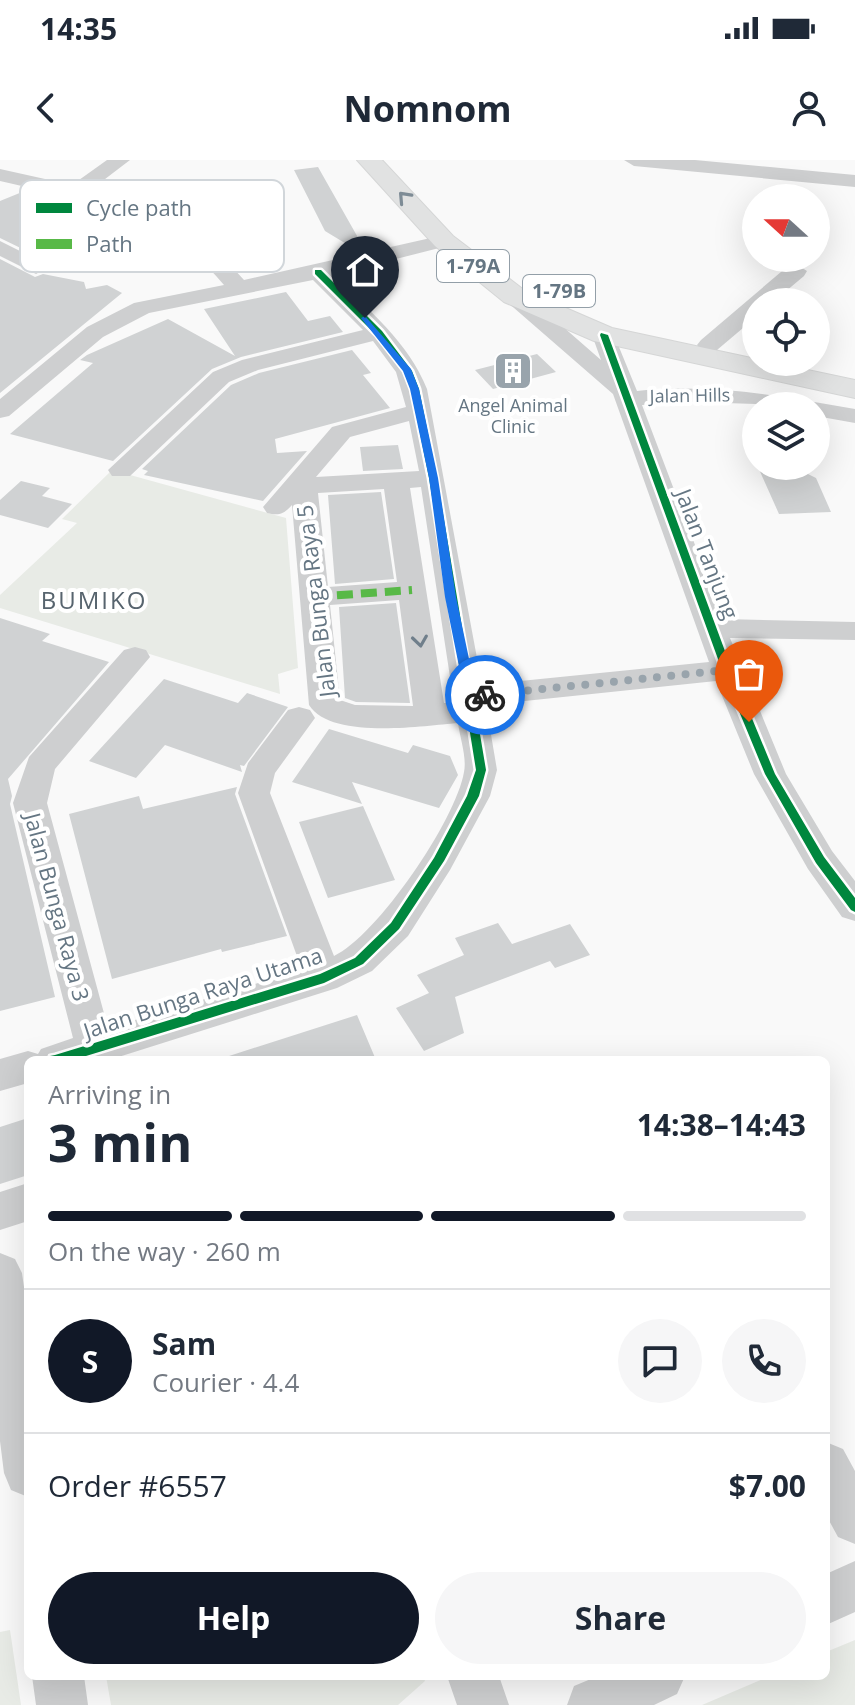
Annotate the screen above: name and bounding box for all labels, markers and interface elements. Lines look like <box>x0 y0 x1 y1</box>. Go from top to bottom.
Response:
text: 14:35 <box>40 8 117 49</box>
text: Nomnom <box>343 84 512 133</box>
icon: back <box>24 86 68 130</box>
icon: person <box>787 86 831 130</box>
legend <box>20 180 284 272</box>
north arrow <box>742 184 830 272</box>
map controls <box>742 184 830 480</box>
text: Cycle path <box>86 192 192 222</box>
one-way arrow <box>400 192 414 207</box>
text: Path <box>86 228 133 258</box>
pin <box>331 236 399 318</box>
icon: home <box>343 248 387 292</box>
road number: 1-79A <box>437 250 509 282</box>
road number: 1-79B <box>523 275 595 307</box>
button: locate <box>742 288 830 376</box>
building icon: Angel Animal Clinic <box>492 350 534 392</box>
street label: Jalan Hills <box>647 382 730 408</box>
button: layers <box>742 392 830 480</box>
place label: Angel Animal Clinic <box>458 393 568 438</box>
street label: Jalan Tanjung <box>669 482 747 623</box>
street label: Jalan Bunga Raya 5 <box>288 503 342 701</box>
district label: BUMIKO <box>41 583 147 616</box>
one-way arrow <box>411 635 428 648</box>
pin <box>715 640 783 722</box>
icon: bag <box>727 652 771 696</box>
courier <box>445 655 525 735</box>
icon: bike <box>463 673 507 717</box>
street label: Jalan Bunga Raya 3 <box>18 807 98 1004</box>
street label: Jalan Bunga Raya Utama <box>77 939 326 1046</box>
text: Arriving in <box>48 1076 171 1112</box>
text: 14:38–14:43 <box>637 1104 806 1145</box>
text: 3 min <box>48 1106 192 1177</box>
text: On the way · 260 m <box>48 1233 281 1269</box>
button: chat <box>618 1319 702 1403</box>
button: phone <box>722 1319 806 1403</box>
text: Sam <box>152 1323 216 1364</box>
text: S <box>82 1341 98 1382</box>
text: Courier · 4.4 <box>152 1364 299 1400</box>
text: Order #6557 <box>48 1465 227 1506</box>
text: $7.00 <box>729 1465 806 1506</box>
button: Help <box>48 1572 419 1664</box>
button: Share <box>435 1572 806 1664</box>

